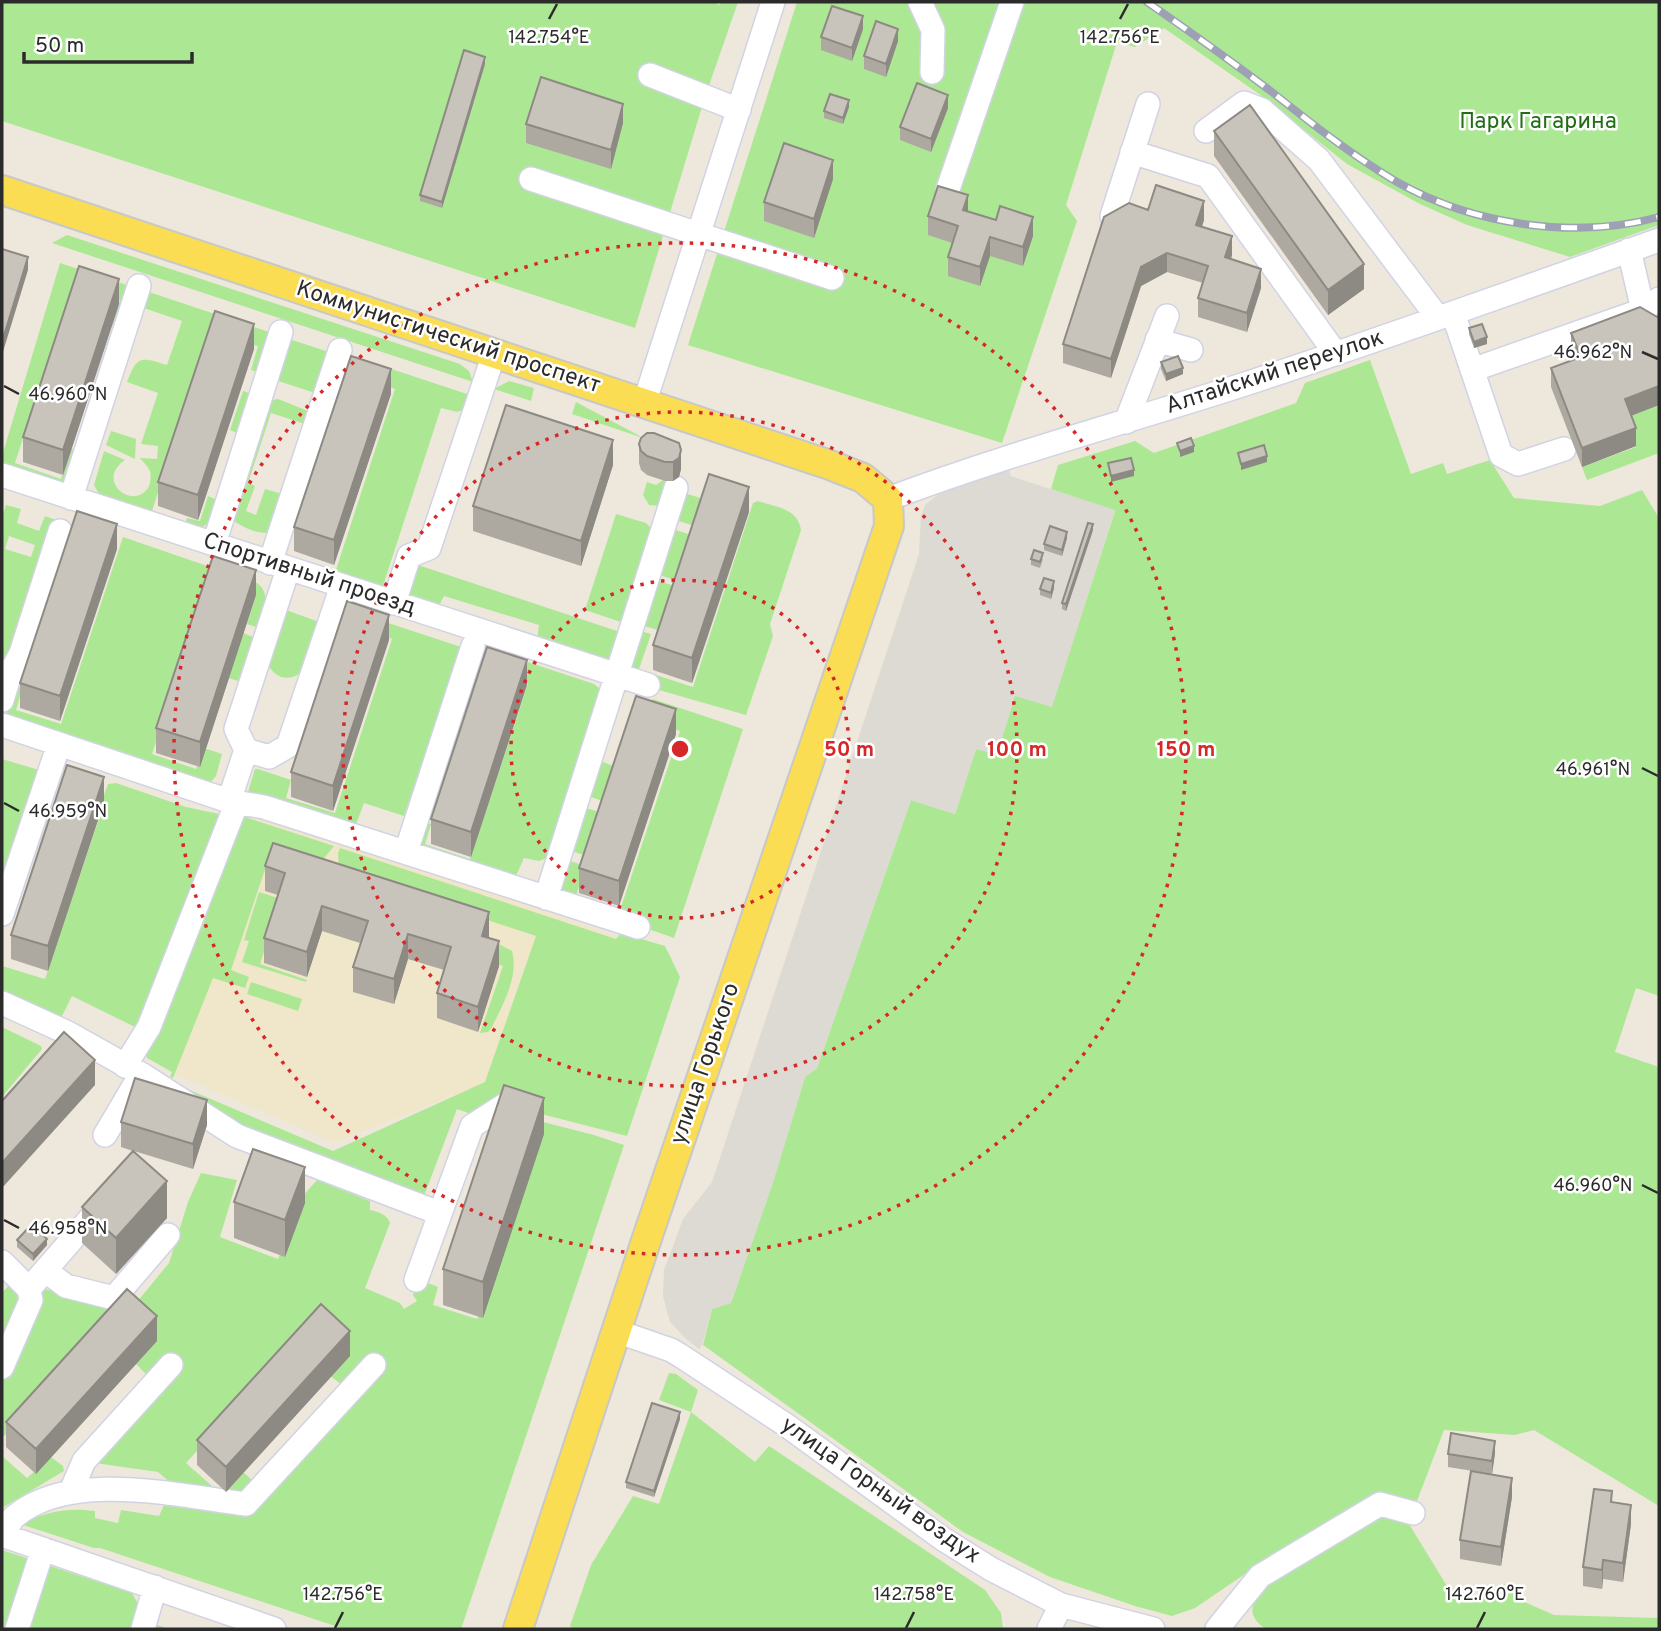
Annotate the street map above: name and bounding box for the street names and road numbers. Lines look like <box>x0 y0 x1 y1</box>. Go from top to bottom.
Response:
street label: Коммунистический проспект <box>292 275 604 401</box>
street label: Алтайский переулок <box>1162 324 1388 422</box>
street label: Спортивный проезд <box>199 527 419 623</box>
street label: улица Горького <box>665 979 747 1149</box>
street label: улица Горный воздух <box>774 1411 986 1571</box>

